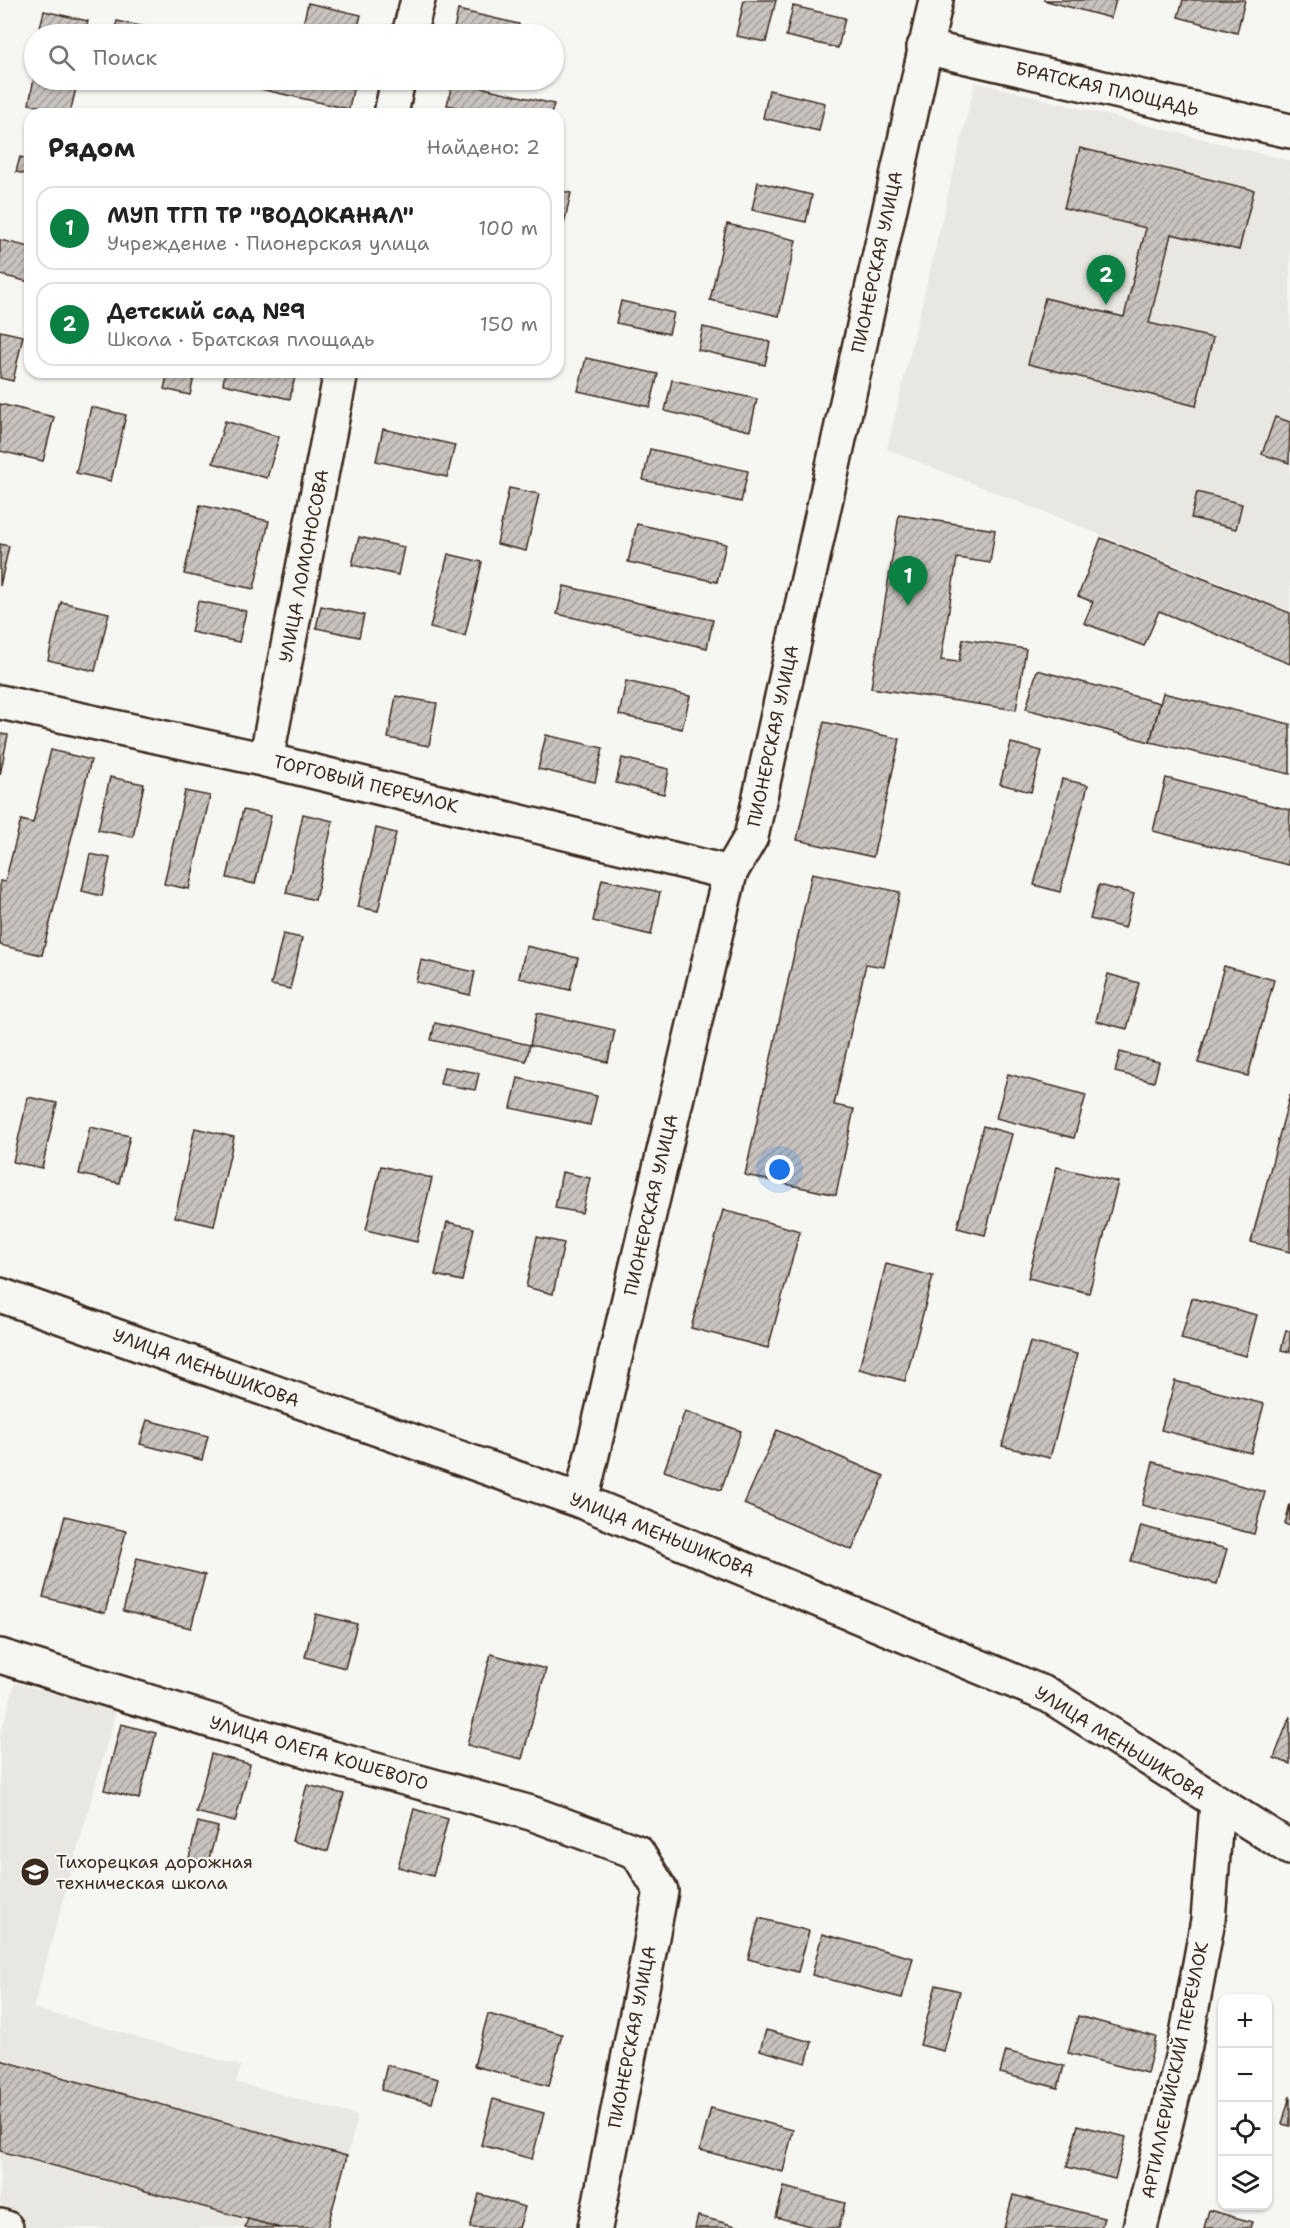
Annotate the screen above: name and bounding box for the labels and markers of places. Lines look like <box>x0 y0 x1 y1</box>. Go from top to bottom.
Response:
pin: 2 <box>1086 256 1126 305</box>
pin: 1 <box>888 556 928 606</box>
place label: Тихорецкая дорожная техническая школа <box>56 1850 253 1895</box>
school or university icon: Тихорецкая дорожная техническая школа <box>19 1856 51 1888</box>

